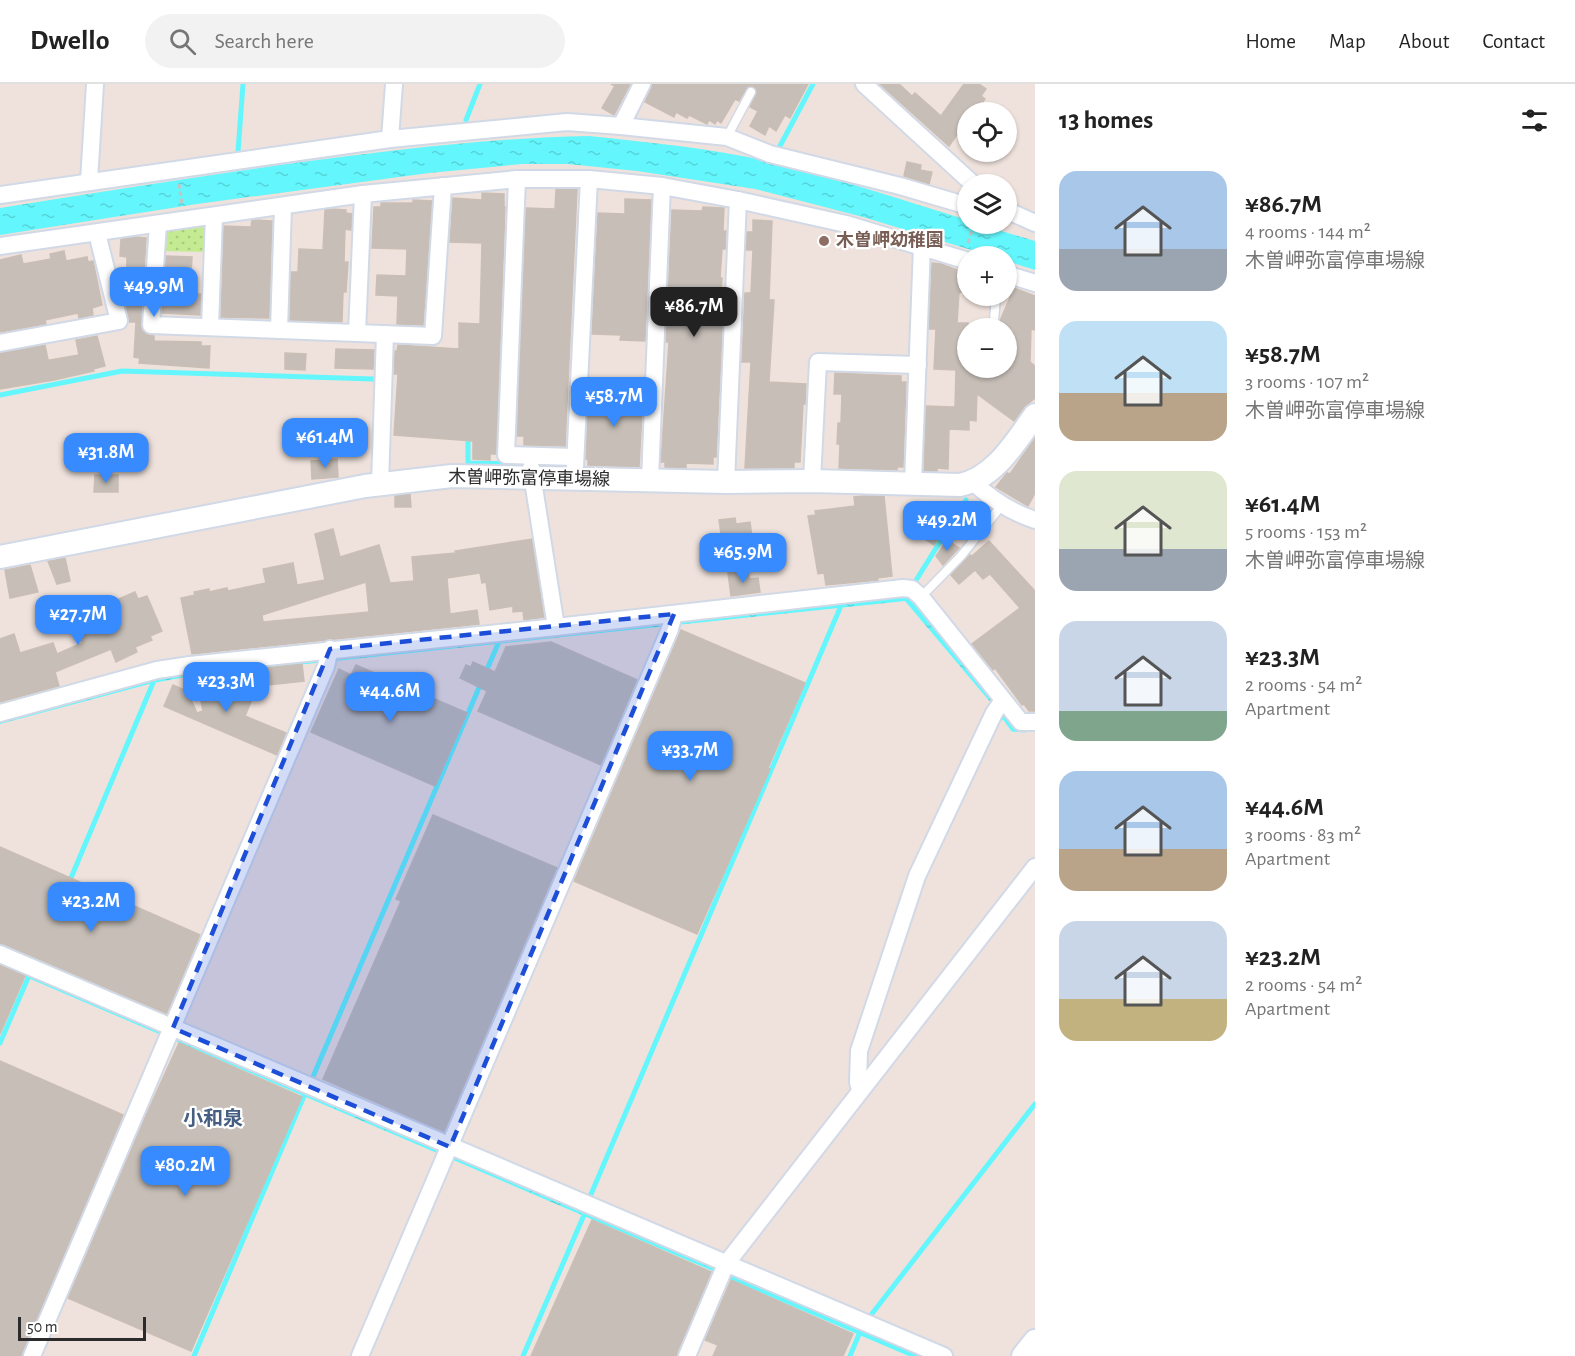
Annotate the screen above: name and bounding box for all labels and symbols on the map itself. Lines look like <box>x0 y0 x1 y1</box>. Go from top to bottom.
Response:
place label: 木曽岬幼稚園 <box>836 230 944 250</box>
marker: 木曽岬幼稚園 <box>817 234 831 248</box>
pin: ¥49.9M <box>105 267 203 318</box>
pin: ¥86.7M <box>645 287 743 338</box>
pin: ¥58.7M <box>565 377 663 428</box>
pin: ¥61.4M <box>276 418 374 469</box>
pin: ¥31.8M <box>57 433 155 484</box>
street label: 木曽岬弥富停車場線 <box>448 467 610 489</box>
pin: ¥49.2M <box>898 501 996 552</box>
pin: ¥65.9M <box>694 533 792 584</box>
pin: ¥27.7M <box>29 595 127 646</box>
pin: ¥23.3M <box>177 662 275 713</box>
pin: ¥44.6M <box>341 672 439 723</box>
pin: ¥33.7M <box>641 731 739 782</box>
pin: ¥23.2M <box>42 882 140 933</box>
district label: 小和泉 <box>183 1108 243 1129</box>
pin: ¥80.2M <box>136 1146 234 1197</box>
scale bar <box>18 1314 146 1342</box>

